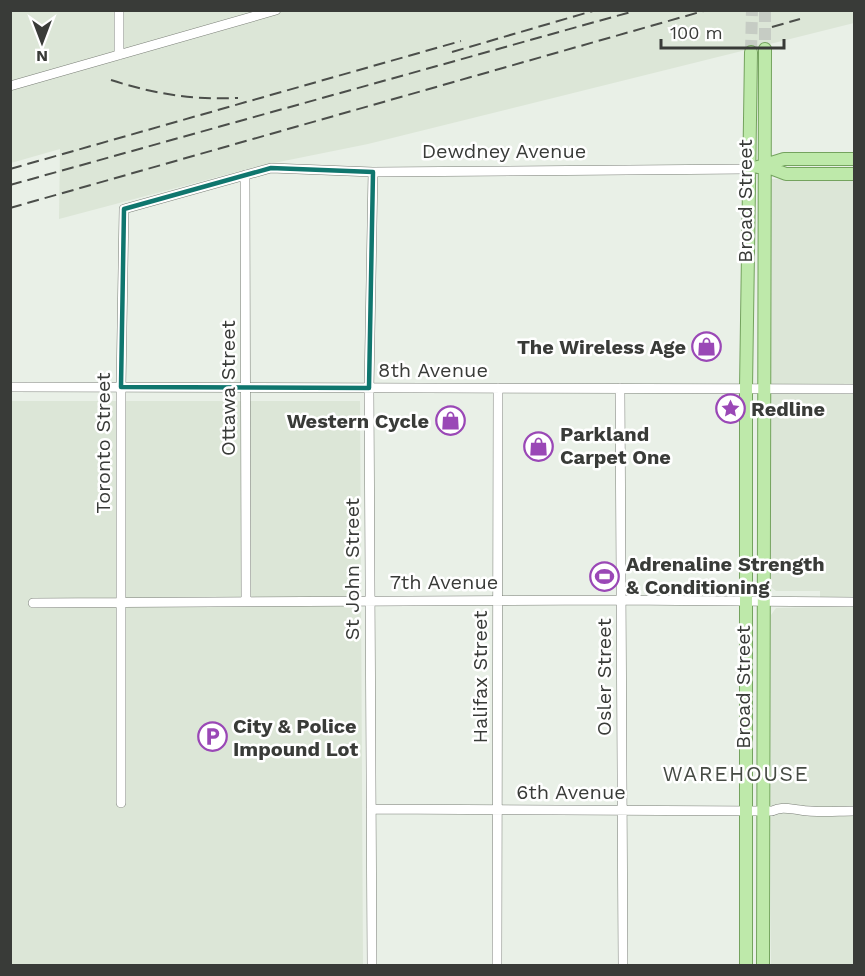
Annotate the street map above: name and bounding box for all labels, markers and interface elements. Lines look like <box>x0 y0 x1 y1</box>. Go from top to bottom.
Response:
north arrow <box>12 12 72 72</box>
scale bar <box>661 12 784 50</box>
text: 100 m <box>670 22 723 43</box>
text: N <box>36 47 48 66</box>
street label: Broad Street <box>733 138 757 263</box>
street label: Dewdney Avenue <box>422 139 586 163</box>
street label: Ottawa Street <box>216 319 240 456</box>
shop icon: The Wireless Age <box>691 331 723 363</box>
place label: The Wireless Age <box>517 335 686 359</box>
street label: 8th Avenue <box>378 358 488 382</box>
street label: Toronto Street <box>91 372 115 514</box>
place icon: Redline <box>714 393 746 425</box>
place label: Redline <box>751 397 825 421</box>
shop icon: Western Cycle <box>434 405 466 437</box>
place label: Western Cycle <box>287 409 429 433</box>
place label: Parkland Carpet One <box>560 422 671 469</box>
shop icon: Parkland Carpet One <box>523 430 555 462</box>
street label: St John Street <box>340 497 364 640</box>
place label: Adrenaline Strength & Conditioning <box>626 552 825 599</box>
sports icon: Adrenaline Strength & Conditioning <box>589 560 621 592</box>
street label: 7th Avenue <box>390 570 498 594</box>
street label: Halifax Street <box>468 610 492 744</box>
street label: Osler Street <box>592 617 616 736</box>
street label: Broad Street <box>731 624 755 749</box>
place label: City & Police Impound Lot <box>233 714 359 761</box>
parking icon: City & Police Impound Lot <box>196 721 228 753</box>
district label: WAREHOUSE <box>663 761 809 786</box>
street label: 6th Avenue <box>516 780 626 804</box>

